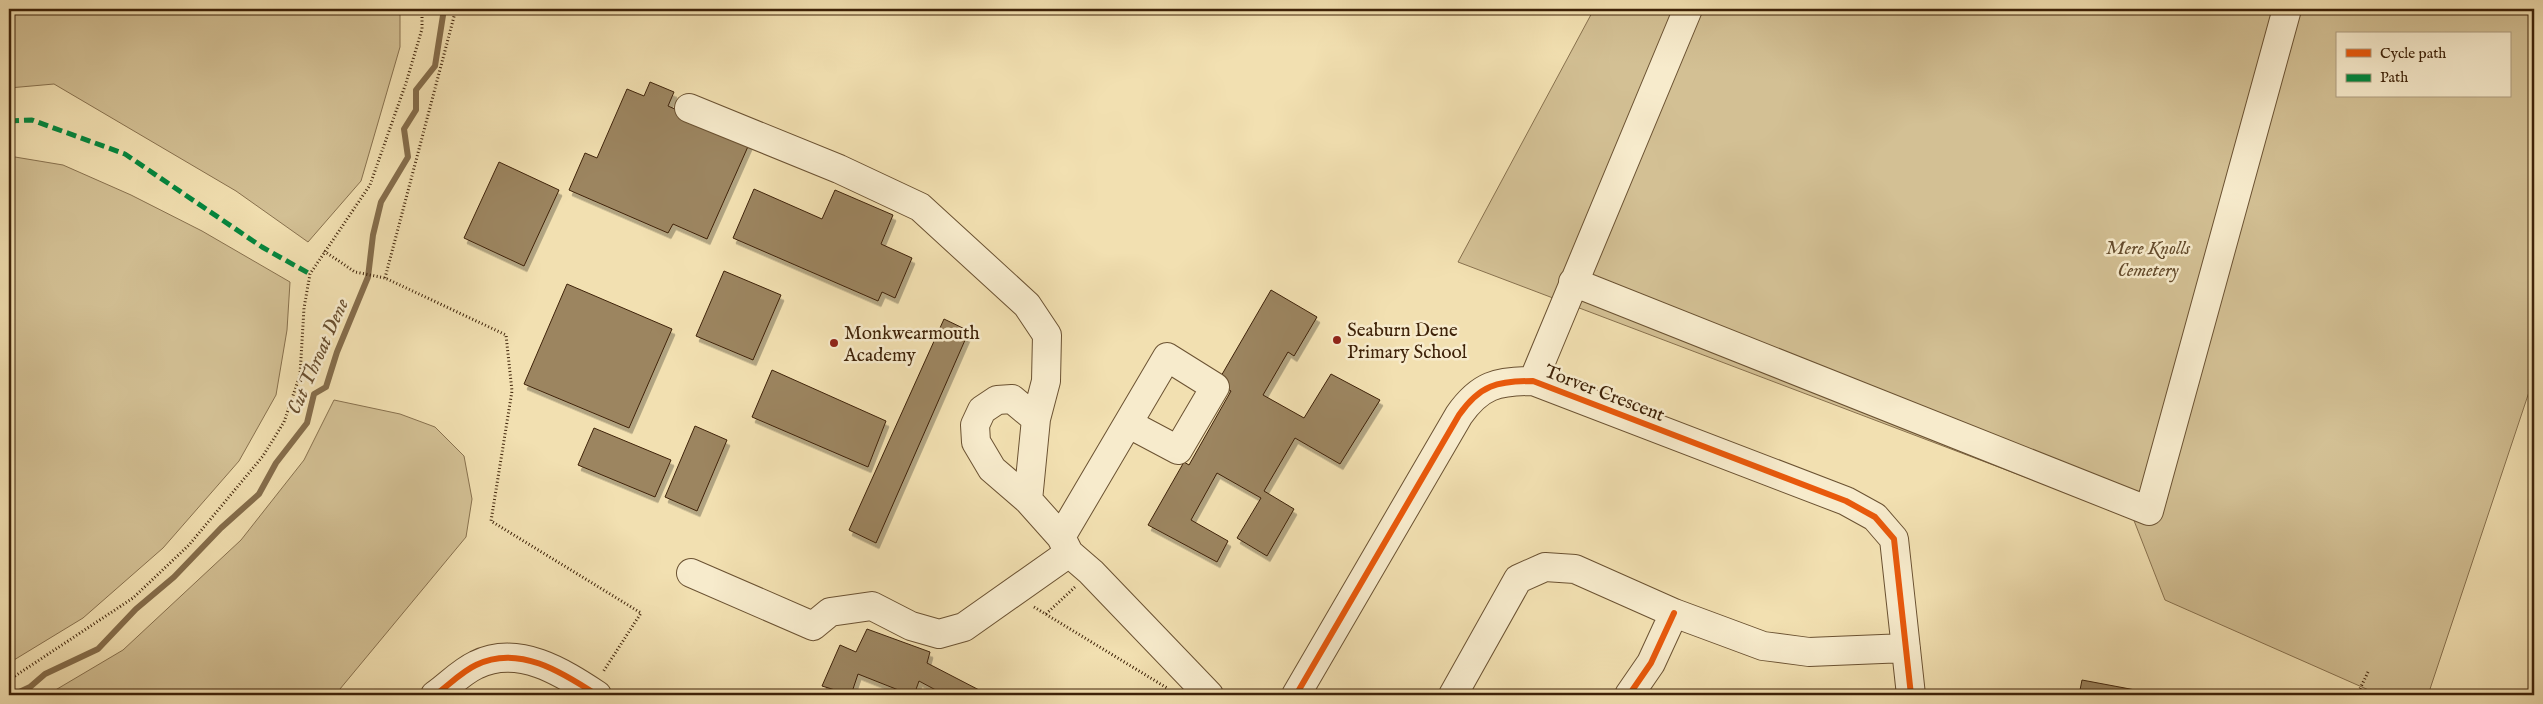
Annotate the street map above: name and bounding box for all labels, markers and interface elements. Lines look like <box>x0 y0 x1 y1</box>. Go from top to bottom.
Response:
legend <box>2336 32 2510 98</box>
text: Cycle path <box>2380 44 2446 63</box>
text: Path <box>2380 68 2408 87</box>
park label: Mere Knolls Cemetery <box>2106 237 2191 283</box>
water label: Cut Throat Dene <box>282 295 355 418</box>
place label: Seaburn Dene Primary School <box>1347 319 1468 365</box>
place label: Monkwearmouth Academy <box>843 322 980 368</box>
marker: Seaburn Dene Primary School <box>1331 334 1343 346</box>
marker: Monkwearmouth Academy <box>828 337 840 349</box>
street label: Torver Crescent <box>1541 360 1668 428</box>

